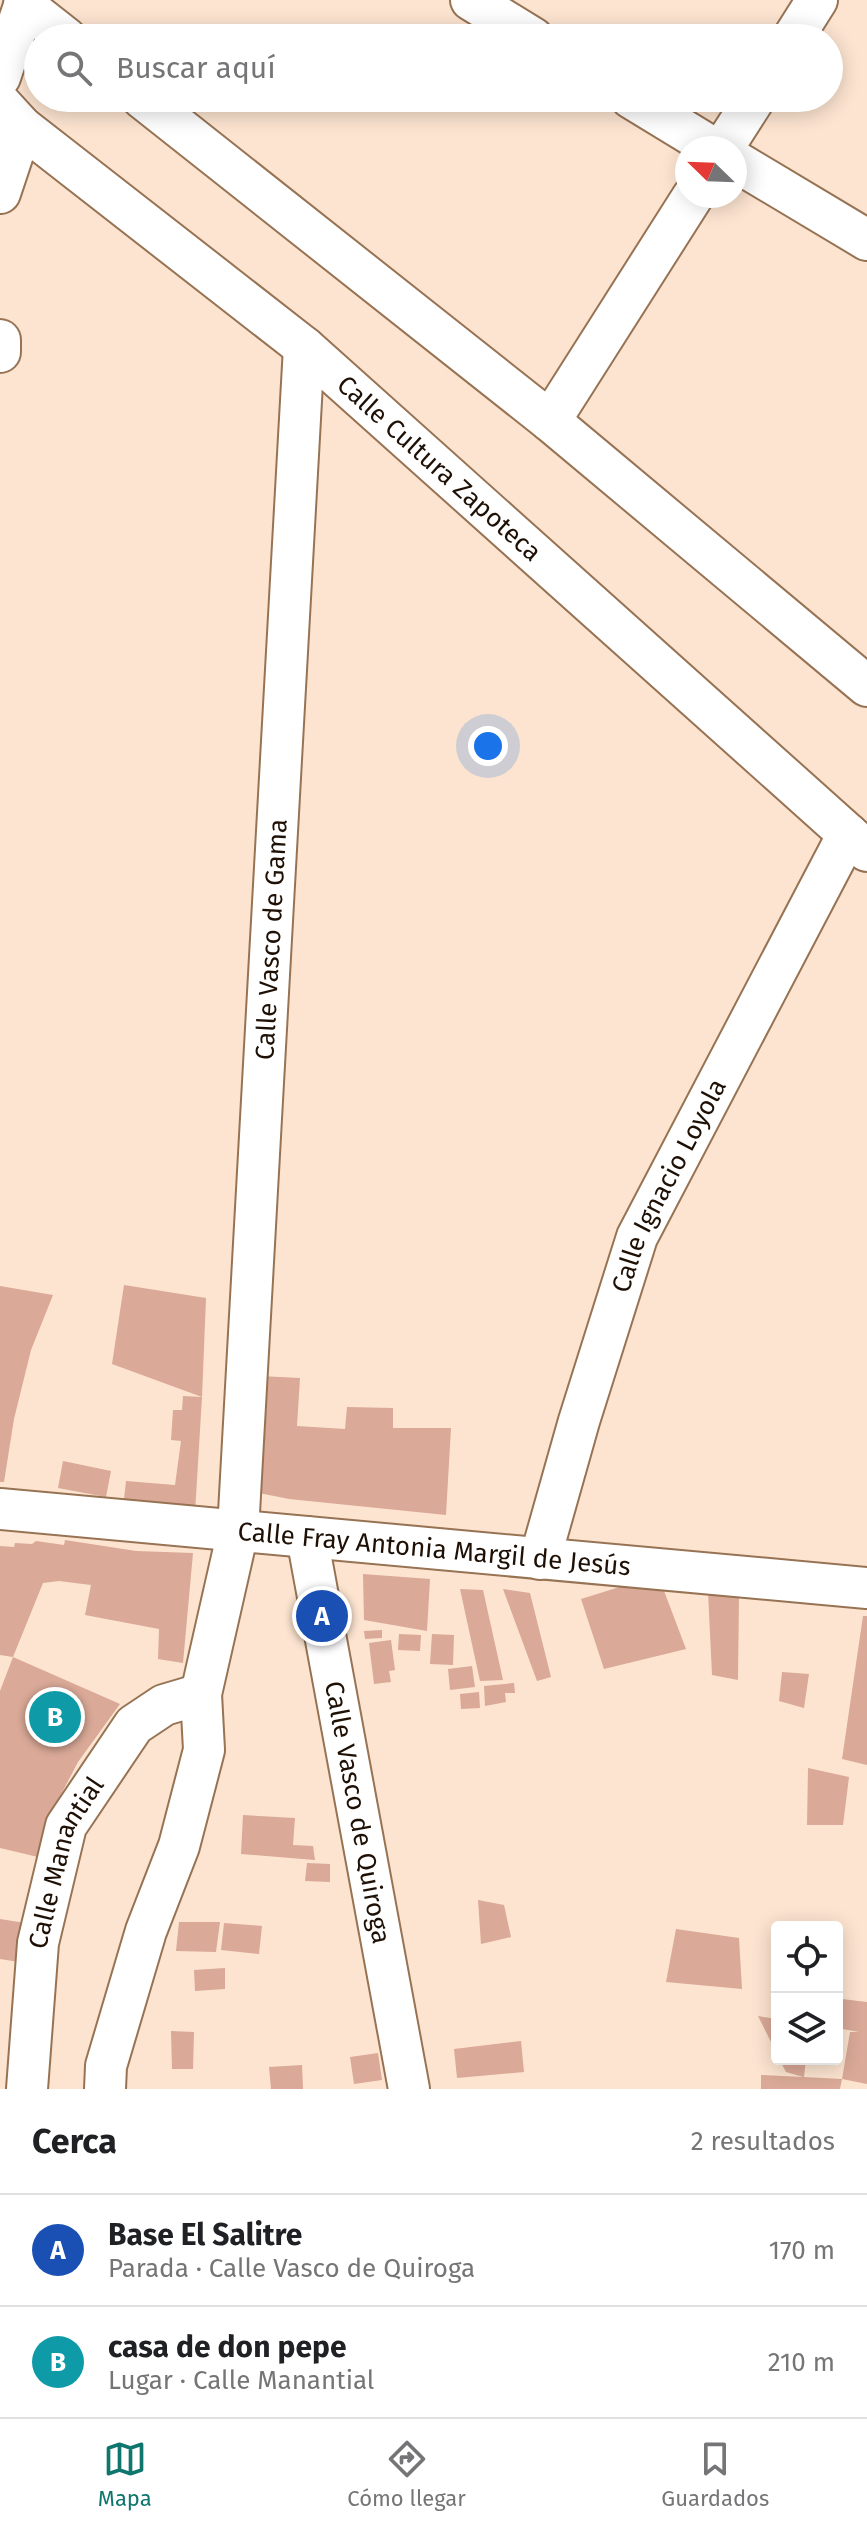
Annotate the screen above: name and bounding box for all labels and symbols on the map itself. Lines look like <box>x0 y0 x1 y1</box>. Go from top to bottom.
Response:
north arrow <box>675 136 747 208</box>
street label: Calle Cultura Zapoteca <box>331 369 548 568</box>
your location <box>468 726 508 766</box>
street label: Calle Vasco de Gama <box>249 818 293 1061</box>
street label: Calle Ignacio Loyola <box>605 1073 733 1296</box>
street label: Calle Fray Antonia Margil de Jesús <box>236 1515 632 1582</box>
pin: A <box>296 1586 348 1646</box>
street label: Calle Vasco de Quiroga <box>318 1678 397 1946</box>
pin: B <box>29 1687 81 1747</box>
street label: Calle Manantial <box>22 1770 110 1952</box>

